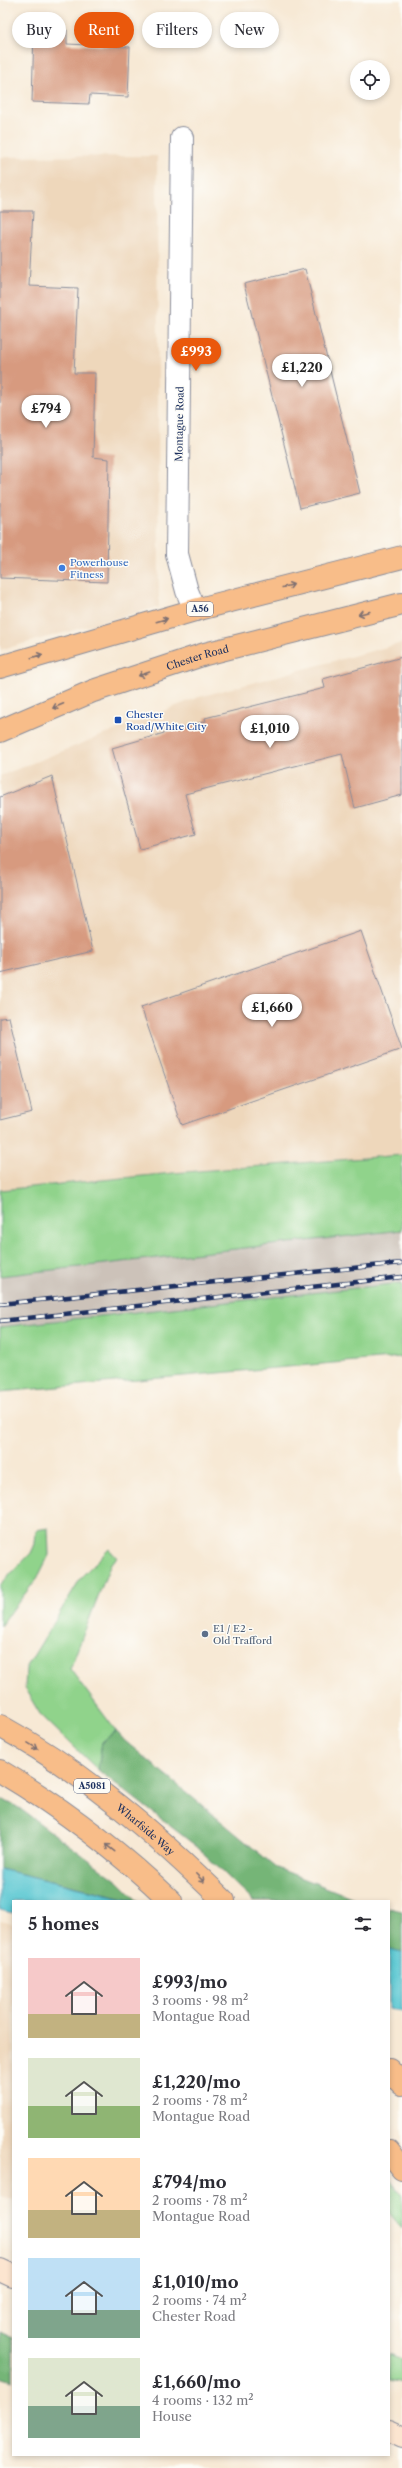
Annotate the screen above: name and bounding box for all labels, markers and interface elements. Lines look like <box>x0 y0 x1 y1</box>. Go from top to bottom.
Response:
chip: Buy <box>12 12 66 48</box>
chip: Rent <box>74 12 134 48</box>
chip: Filters <box>142 12 212 48</box>
chip: New <box>220 12 279 48</box>
map controls <box>350 60 390 100</box>
button: locate <box>350 60 390 100</box>
pin: £993 <box>172 338 220 372</box>
text: £993 <box>180 343 212 359</box>
pin: £1,220 <box>269 354 335 388</box>
text: £1,220 <box>281 359 323 375</box>
street label: Montague Road <box>172 386 187 462</box>
pin: £794 <box>22 395 70 429</box>
text: £794 <box>31 400 62 416</box>
place label: Powerhouse Fitness <box>70 556 129 581</box>
marker: Powerhouse Fitness <box>57 563 67 573</box>
one-way arrow <box>281 582 294 590</box>
road number: A56 <box>187 602 213 616</box>
one-way arrow <box>358 610 371 617</box>
one-way arrow <box>156 616 169 623</box>
street label: Chester Road <box>165 642 230 673</box>
one-way arrow <box>31 652 44 659</box>
one-way arrow <box>138 671 151 678</box>
one-way arrow <box>52 703 64 711</box>
place label: Chester Road/White City <box>126 708 207 733</box>
marker: Chester Road/White City <box>113 715 123 725</box>
pin: £1,010 <box>237 715 303 749</box>
text: £1,010 <box>250 720 290 736</box>
pin: £1,660 <box>239 994 305 1028</box>
text: £1,660 <box>251 999 293 1015</box>
place label: E1 / E2 - Old Trafford <box>213 1622 272 1647</box>
marker: E1 / E2 - Old Trafford <box>200 1629 210 1639</box>
one-way arrow <box>27 1742 38 1750</box>
road number: A5081 <box>74 1779 110 1793</box>
street label: Wharfside Way <box>113 1800 178 1858</box>
one-way arrow <box>105 1844 116 1852</box>
one-way arrow <box>195 1873 205 1883</box>
icon: filters <box>352 1913 374 1935</box>
text: 5 homes <box>28 1914 99 1934</box>
text: £993/mo <box>152 1972 227 1992</box>
icon: home <box>60 1974 108 2022</box>
text: 3 rooms · 98 m² <box>152 1992 248 2008</box>
text: Montague Road <box>152 2008 250 2024</box>
text: £1,220/mo <box>152 2072 241 2092</box>
icon: home <box>60 2074 108 2122</box>
text: 2 rooms · 78 m² <box>152 2092 248 2108</box>
text: Montague Road <box>152 2108 250 2124</box>
text: £794/mo <box>152 2172 227 2192</box>
icon: home <box>60 2174 108 2222</box>
text: 2 rooms · 78 m² <box>152 2192 248 2208</box>
text: Montague Road <box>152 2208 250 2224</box>
text: £1,010/mo <box>152 2272 239 2292</box>
icon: home <box>60 2274 108 2322</box>
text: 2 rooms · 74 m² <box>152 2292 247 2308</box>
text: Chester Road <box>152 2308 236 2324</box>
text: £1,660/mo <box>152 2372 241 2392</box>
icon: home <box>60 2374 108 2422</box>
text: 4 rooms · 132 m² <box>152 2392 254 2408</box>
text: House <box>152 2408 192 2424</box>

